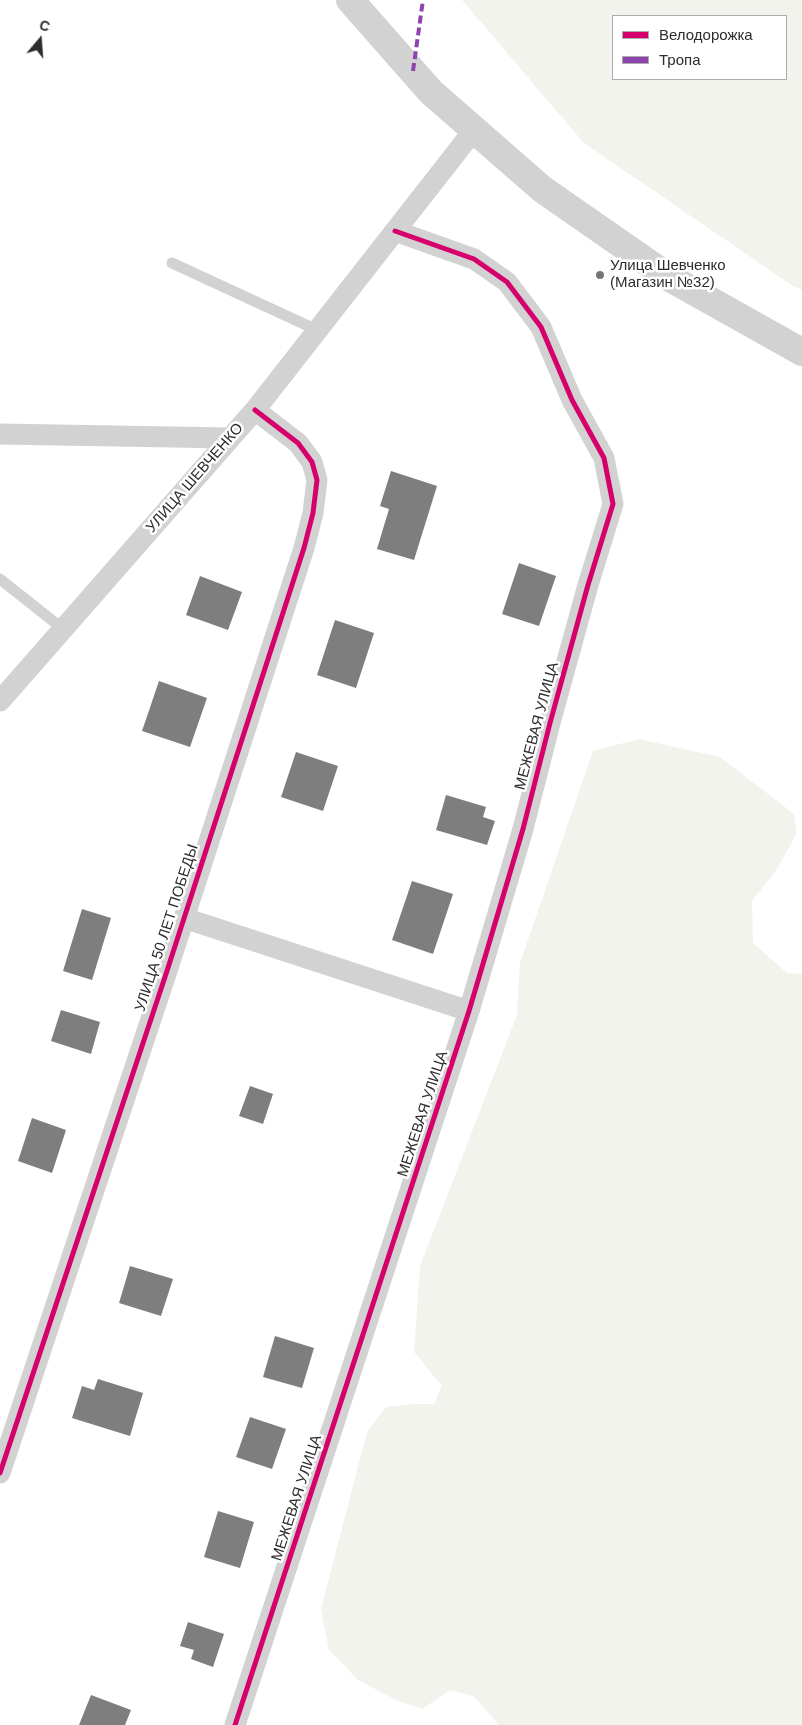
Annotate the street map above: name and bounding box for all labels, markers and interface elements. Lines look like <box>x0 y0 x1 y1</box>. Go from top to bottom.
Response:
north arrow <box>15 15 65 65</box>
legend <box>612 15 787 80</box>
text: С <box>37 17 52 35</box>
text: Велодорожка <box>659 26 753 43</box>
text: Тропа <box>659 51 700 68</box>
place label: Улица Шевченко (Магазин №32) <box>610 257 726 292</box>
marker: Улица Шевченко (Магазин №32) <box>594 269 606 281</box>
street label: УЛИЦА ШЕВЧЕНКО <box>143 420 247 536</box>
street label: МЕЖЕВАЯ УЛИЦА <box>511 660 563 792</box>
street label: УЛИЦА 50 ЛЕТ ПОБЕДЫ <box>131 842 203 1014</box>
street label: МЕЖЕВАЯ УЛИЦА <box>394 1049 452 1179</box>
street label: МЕЖЕВАЯ УЛИЦА <box>268 1433 326 1563</box>

